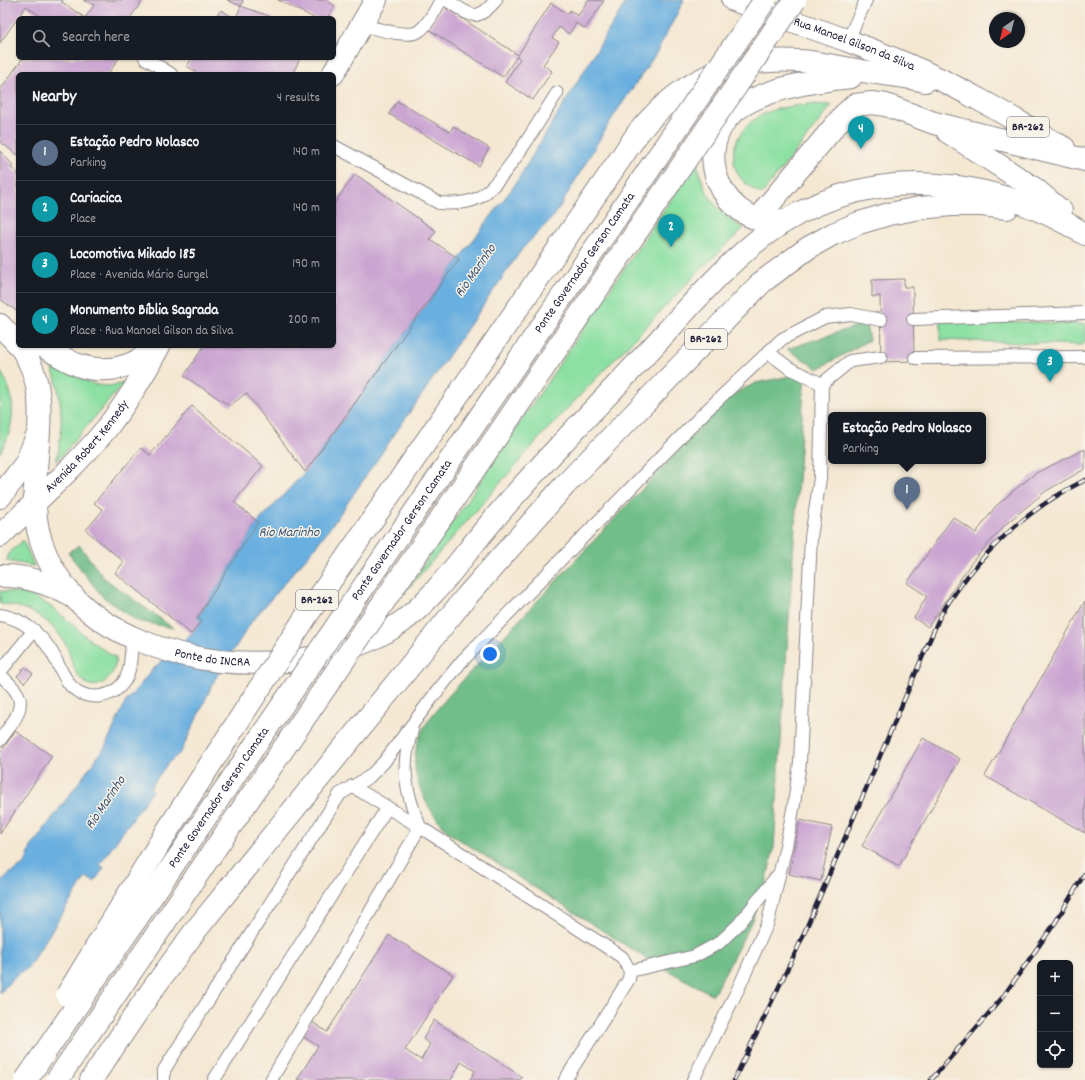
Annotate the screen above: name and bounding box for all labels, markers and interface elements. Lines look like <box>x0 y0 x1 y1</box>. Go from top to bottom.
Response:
north arrow <box>989 12 1025 48</box>
street label: Rua Manoel Gilson da Silva <box>791 13 919 77</box>
search box <box>16 16 336 60</box>
icon: search <box>30 27 52 49</box>
text: Search here <box>62 27 130 49</box>
text: Nearby <box>32 86 76 110</box>
text: 4 results <box>277 89 320 108</box>
pin: 4 <box>848 116 874 149</box>
road number: BR-262 <box>1007 117 1049 137</box>
text: Estação Pedro Nolasco <box>70 132 199 154</box>
text: 1 <box>44 143 46 162</box>
text: 140 m <box>293 143 320 162</box>
text: Parking <box>70 154 106 173</box>
text: Cariacica <box>70 188 122 210</box>
street label: Ponte Governador Gerson Camata <box>530 188 641 337</box>
text: 2 <box>42 199 48 218</box>
text: 140 m <box>293 199 320 218</box>
text: Place <box>70 210 96 229</box>
pin: 2 <box>658 214 684 247</box>
water label: Rio Marinho <box>450 240 502 301</box>
text: Locomotiva Mikado 185 <box>70 244 196 266</box>
text: 3 <box>42 255 48 274</box>
text: 190 m <box>292 255 320 274</box>
text: Place · Avenida Mário Gurgel <box>70 266 208 285</box>
text: Monumento Bíblia Sagrada <box>70 300 218 322</box>
text: 4 <box>42 311 48 330</box>
text: 200 m <box>288 311 320 330</box>
text: Place · Rua Manoel Gilson da Silva <box>70 322 233 341</box>
road number: BR-262 <box>685 329 727 349</box>
pin: 3 <box>1037 349 1063 382</box>
street label: Avenida Robert Kennedy <box>41 396 134 498</box>
popup <box>828 412 986 464</box>
text: Estação Pedro Nolasco <box>842 418 972 440</box>
text: Parking <box>842 440 879 459</box>
street label: Ponte Governador Gerson Camata <box>347 455 458 605</box>
pin: 1 <box>894 477 920 510</box>
water label: Rio Marinho <box>259 523 320 543</box>
road number: BR-262 <box>296 590 338 610</box>
street label: Ponte do INCRA <box>172 643 251 672</box>
your location <box>480 644 500 664</box>
street label: Ponte Governador Gerson Camata <box>164 723 275 872</box>
water label: Rio Marinho <box>81 772 132 834</box>
map controls <box>1037 960 1073 1068</box>
button: + <box>1037 960 1073 996</box>
button: − <box>1037 996 1073 1032</box>
button: locate <box>1037 1032 1073 1068</box>

